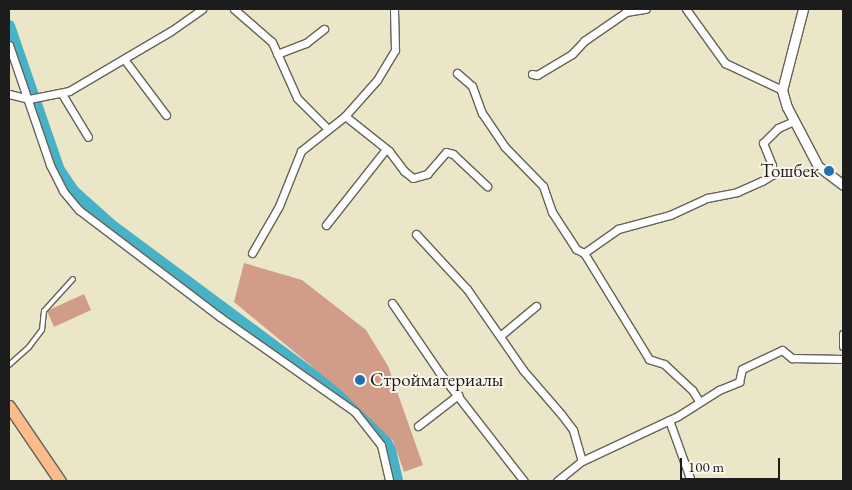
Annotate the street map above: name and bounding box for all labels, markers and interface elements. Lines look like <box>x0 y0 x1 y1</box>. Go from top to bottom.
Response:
place label: Тошбек <box>760 160 819 182</box>
marker: Тошбек <box>823 165 835 177</box>
place label: Стройматериалы <box>370 369 503 391</box>
marker: Стройматериалы <box>354 374 366 386</box>
scale bar <box>682 448 782 480</box>
text: 100 m <box>688 457 724 476</box>

